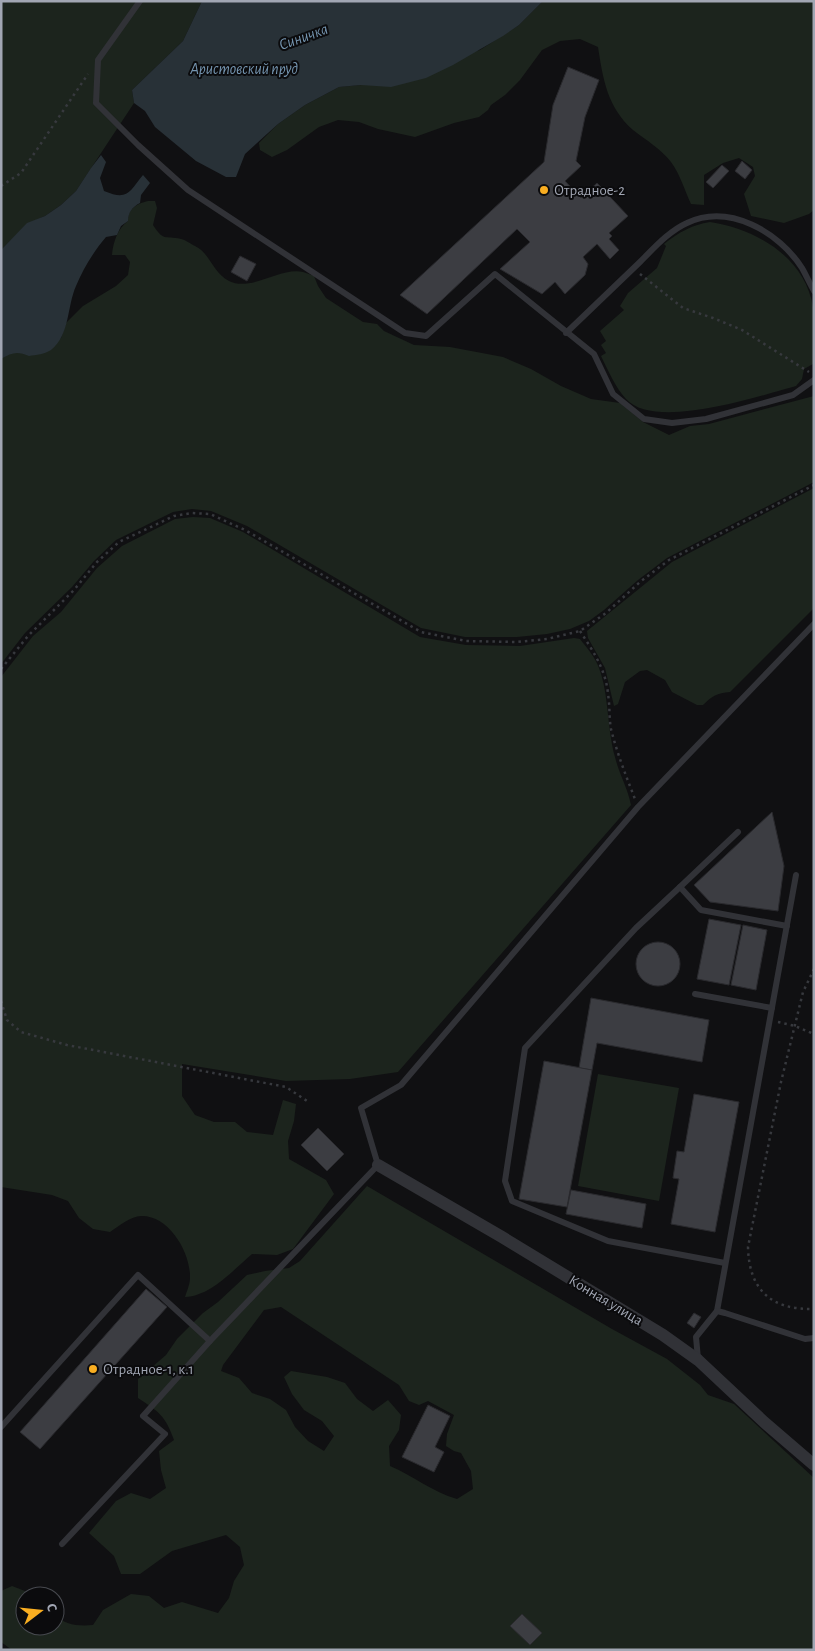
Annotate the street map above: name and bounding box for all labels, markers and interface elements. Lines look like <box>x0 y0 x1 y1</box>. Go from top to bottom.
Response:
water label: Синичка <box>277 21 330 53</box>
water label: Аристовский пруд <box>189 61 298 78</box>
place label: Отрадное-2 <box>554 183 625 198</box>
marker: Отрадное-2 <box>538 184 550 196</box>
street label: Конная улица <box>566 1273 645 1328</box>
place label: Отрадное-1, к.1 <box>103 1362 194 1377</box>
marker: Отрадное-1, к.1 <box>87 1363 99 1375</box>
north arrow <box>15 1586 65 1636</box>
text: С <box>44 1602 59 1614</box>

